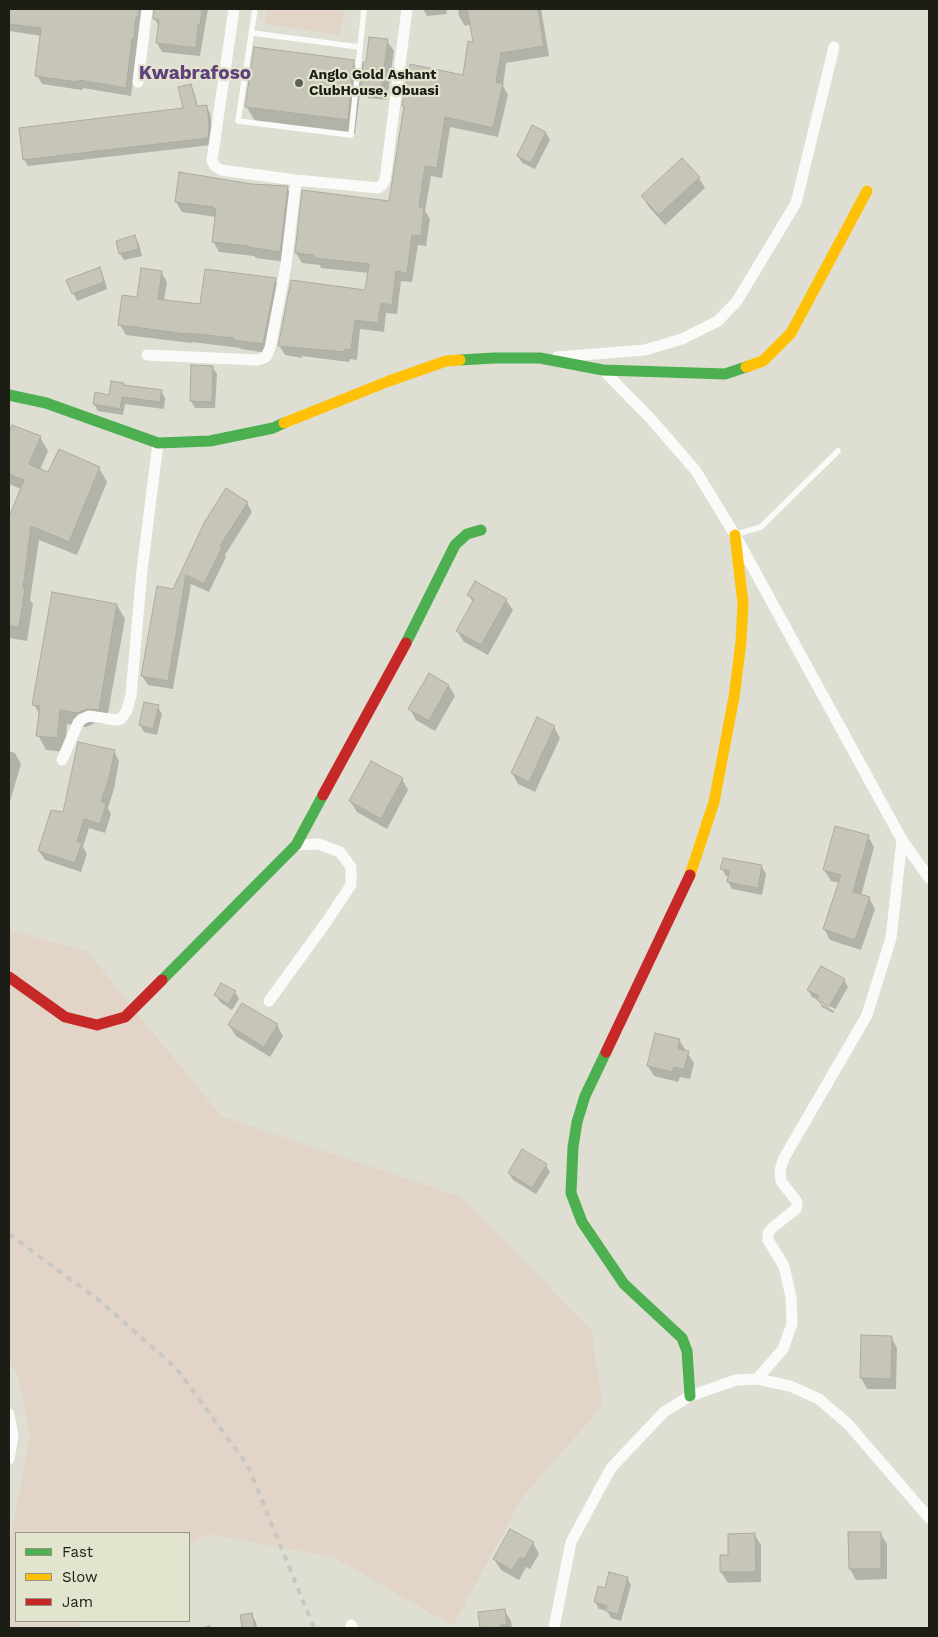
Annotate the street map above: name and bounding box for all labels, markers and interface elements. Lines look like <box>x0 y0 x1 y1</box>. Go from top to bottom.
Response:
district label: Kwabrafoso <box>139 62 251 84</box>
place label: Anglo Gold Ashant ClubHouse, Obuasi <box>309 67 439 100</box>
marker: Anglo Gold Ashant ClubHouse, Obuasi <box>293 77 305 89</box>
legend <box>15 1532 190 1622</box>
text: Fast <box>62 1543 93 1561</box>
text: Slow <box>62 1568 98 1586</box>
text: Jam <box>62 1593 93 1611</box>

